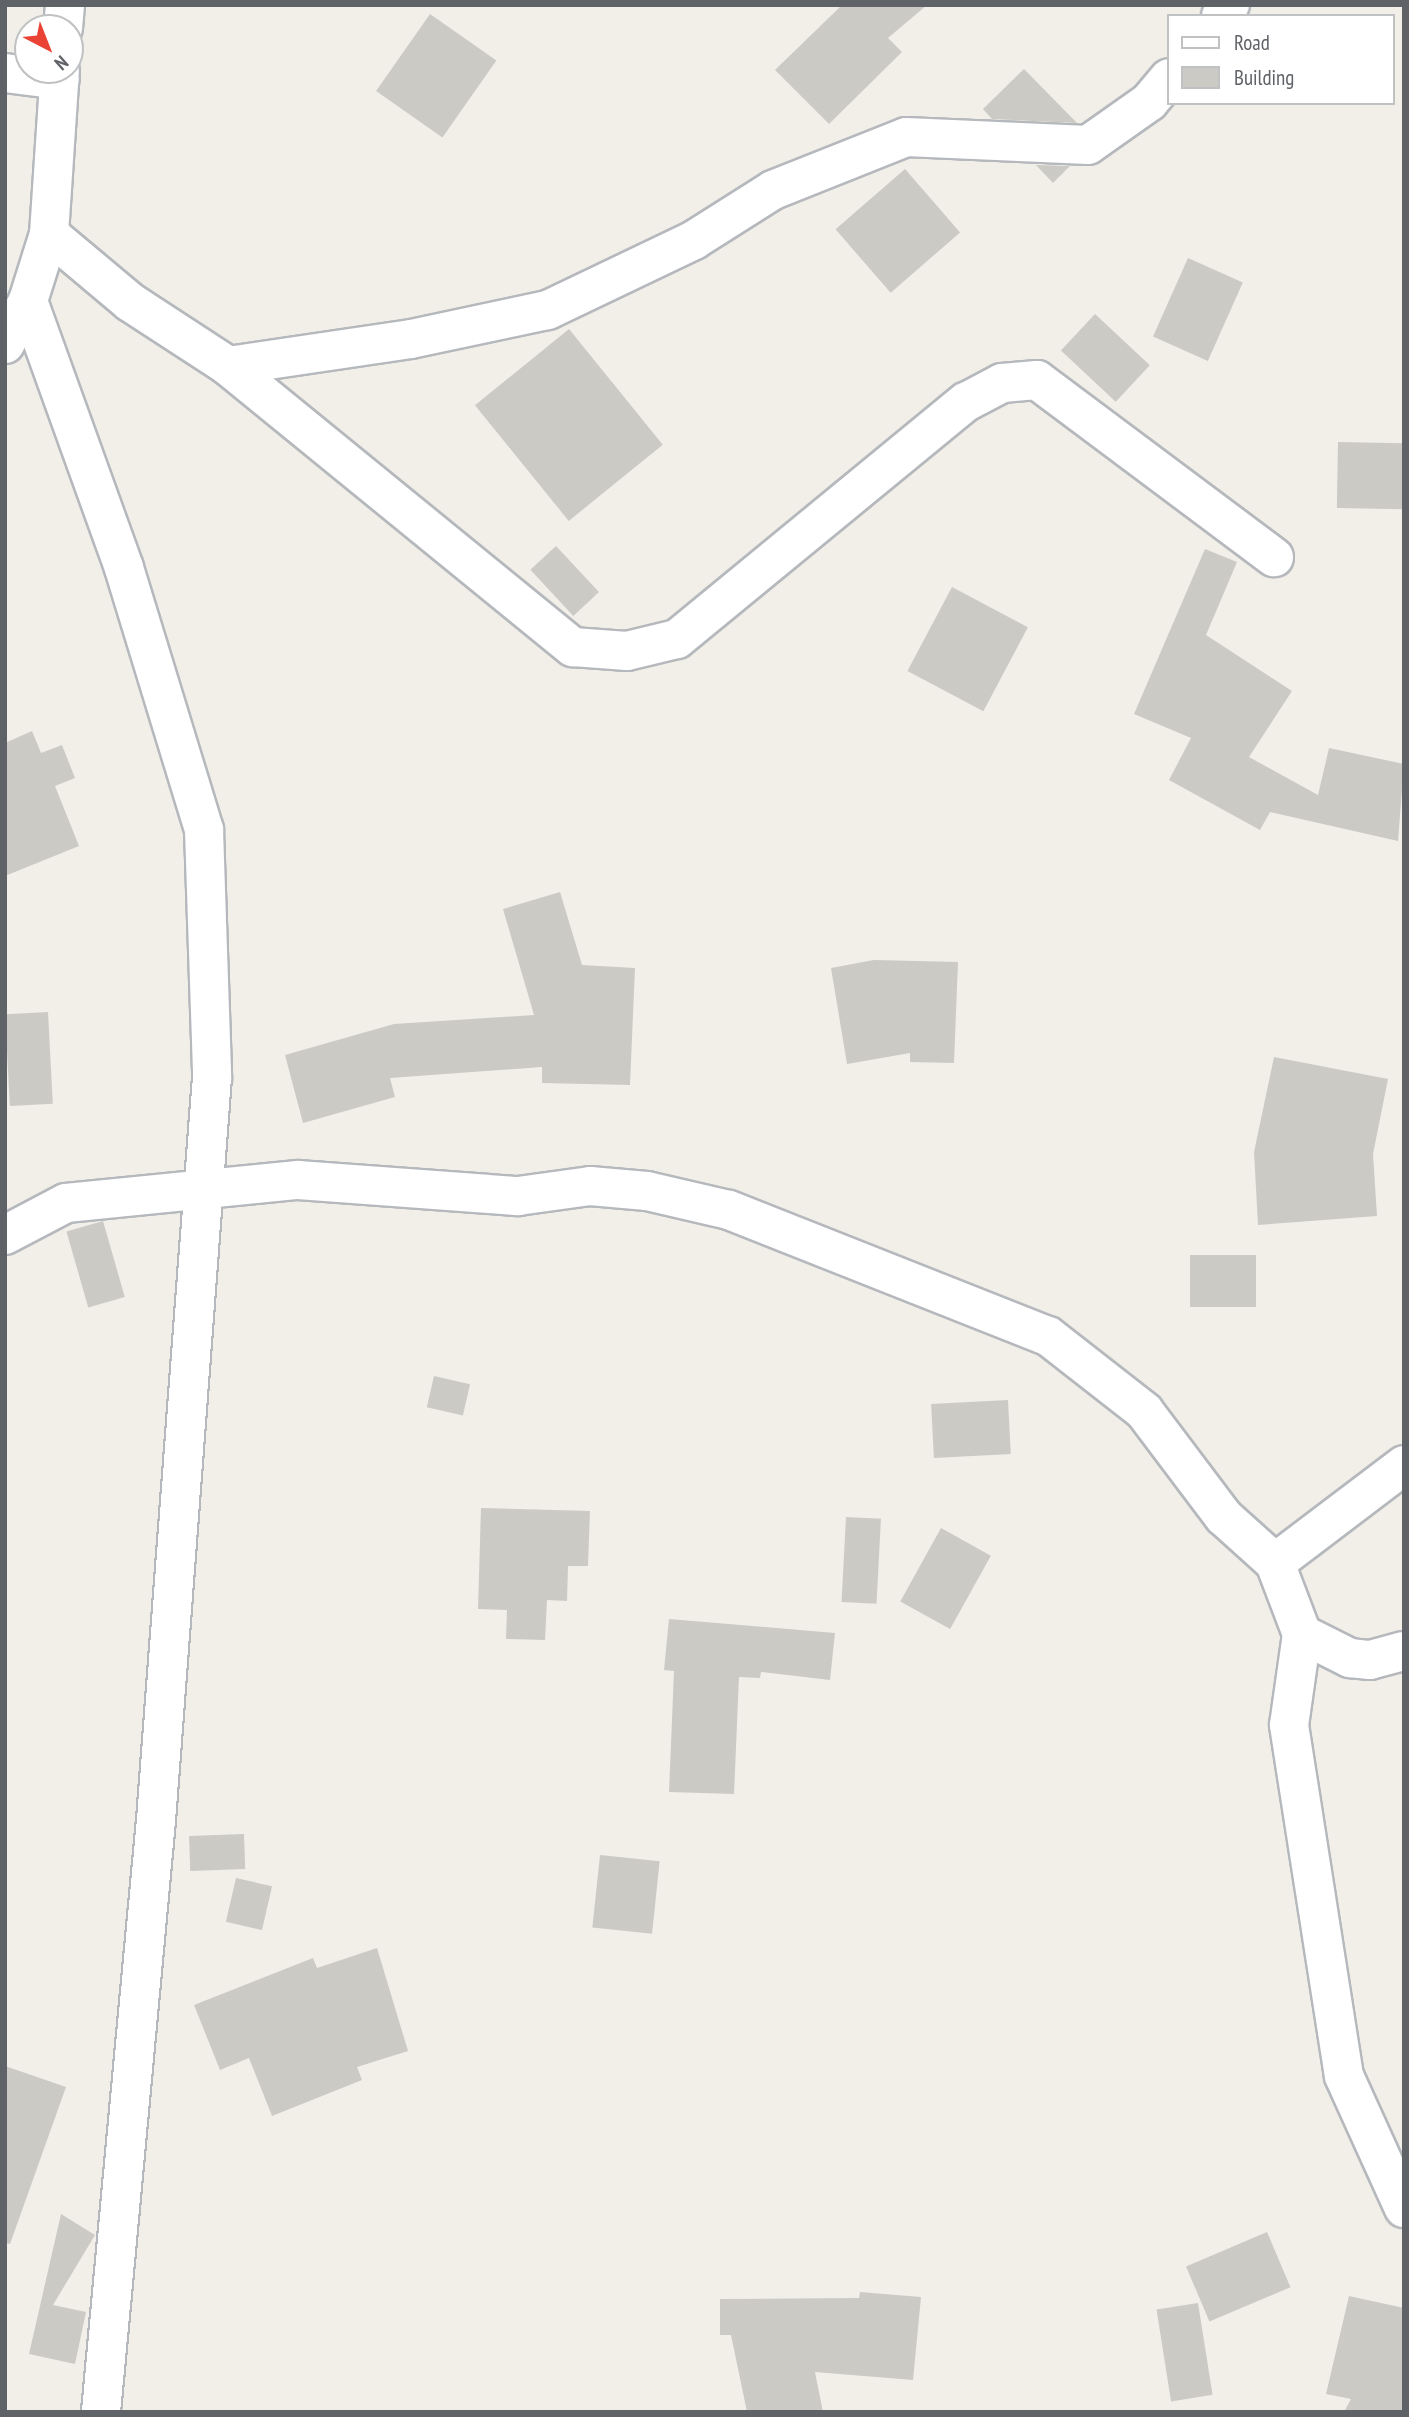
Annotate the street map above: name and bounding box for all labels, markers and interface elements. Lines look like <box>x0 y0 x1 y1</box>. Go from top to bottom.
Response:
north arrow <box>14 14 84 84</box>
legend <box>1168 14 1395 105</box>
text: Road <box>1234 29 1270 56</box>
text: N <box>50 51 74 75</box>
text: Building <box>1234 64 1294 91</box>

